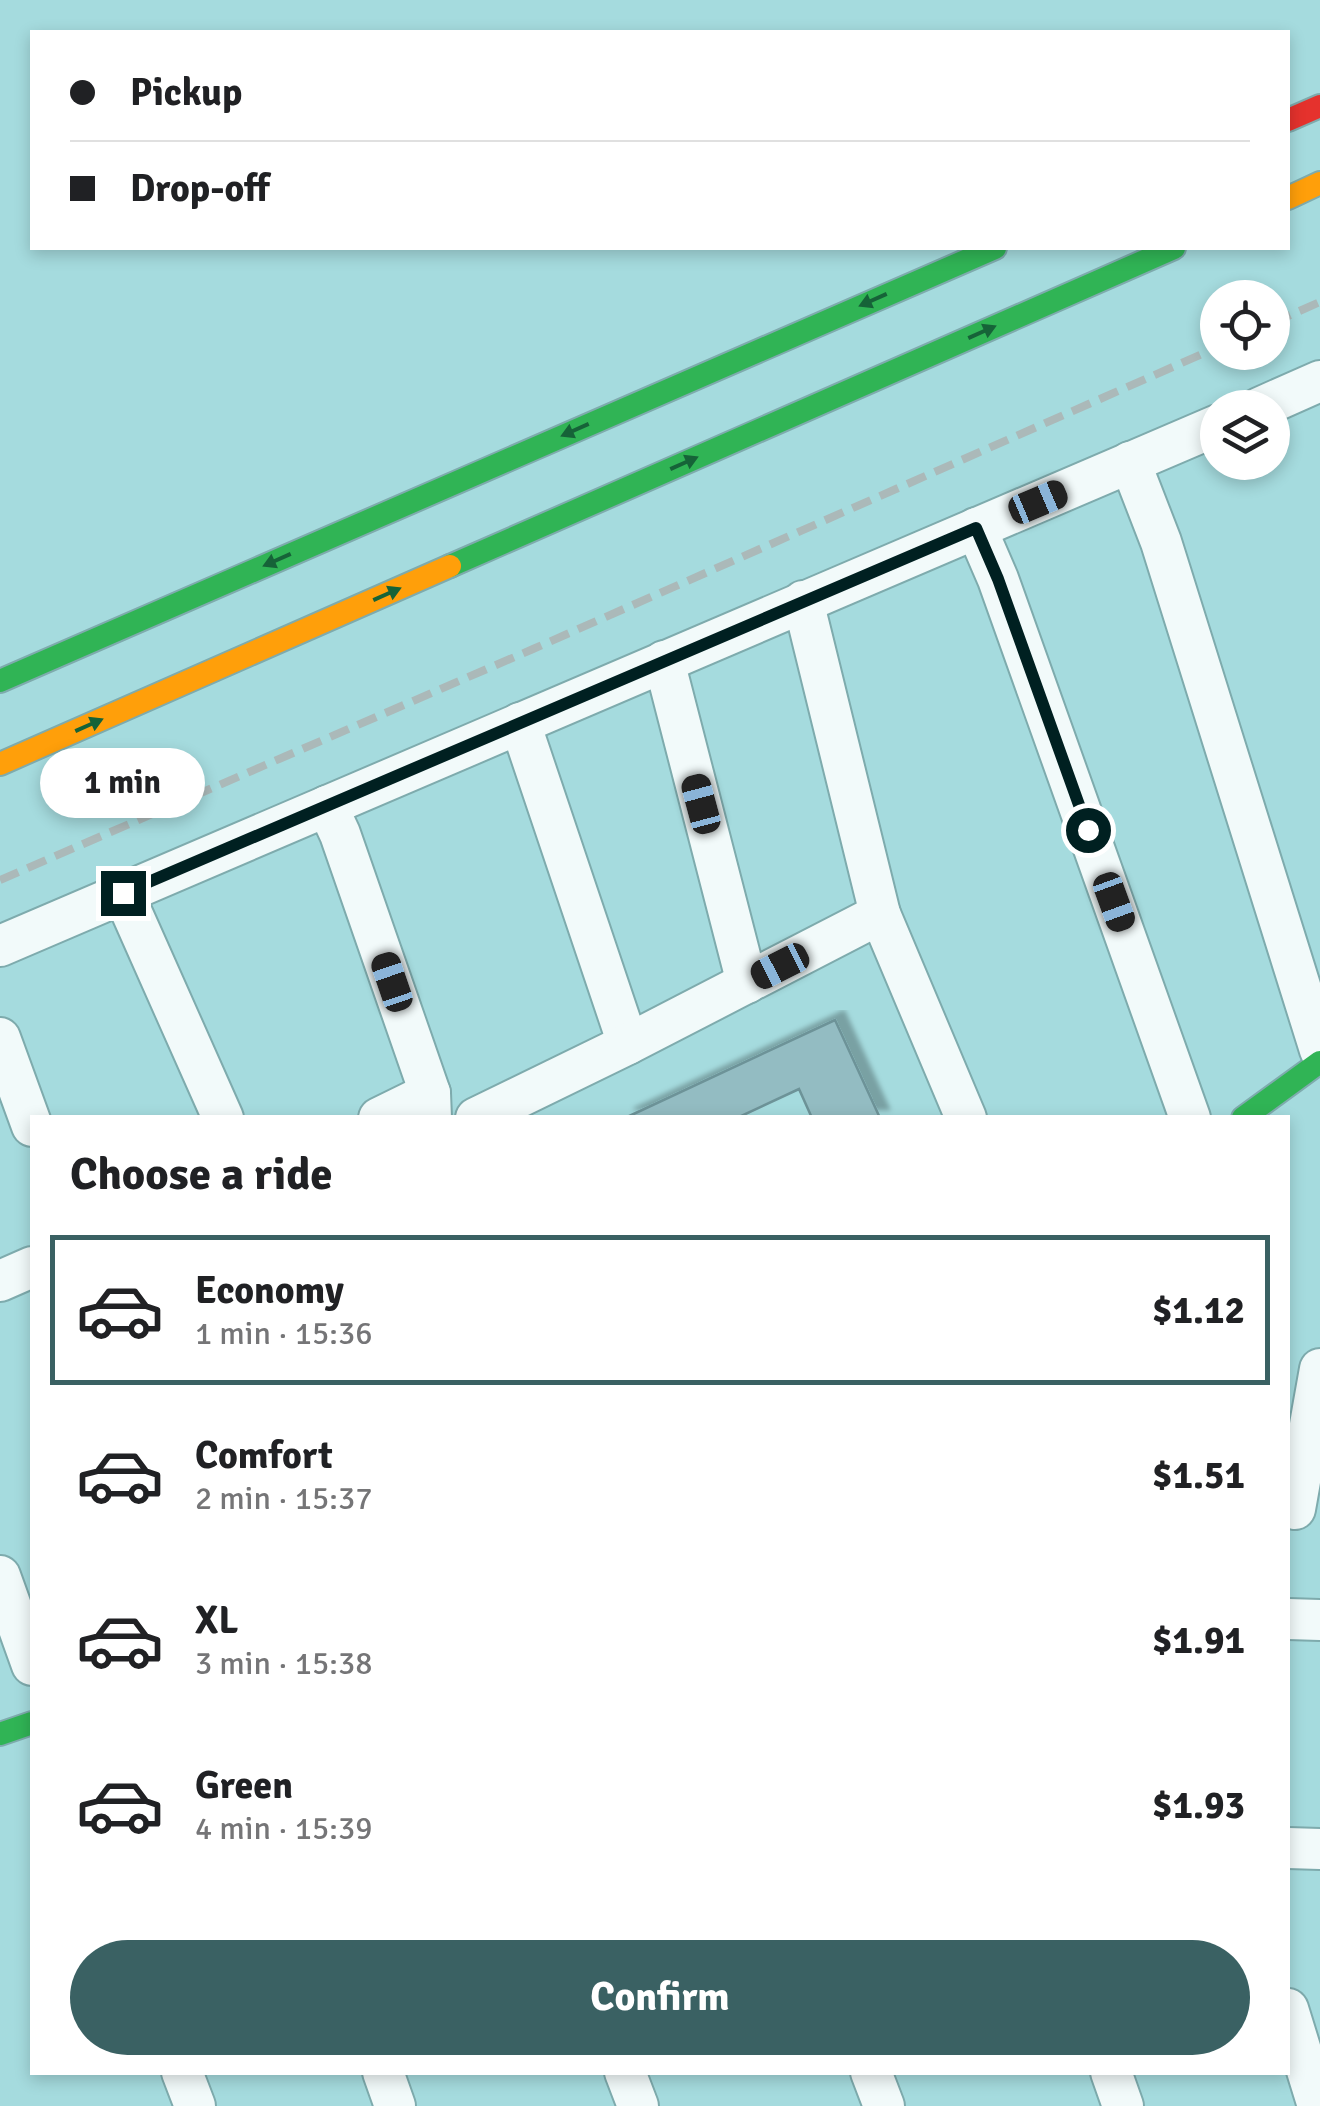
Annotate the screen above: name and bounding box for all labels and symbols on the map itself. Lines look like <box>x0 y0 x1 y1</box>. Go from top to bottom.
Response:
one-way arrow <box>858 292 888 308</box>
one-way arrow <box>967 324 997 340</box>
one-way arrow <box>560 422 590 438</box>
one-way arrow <box>669 455 699 471</box>
car <box>1005 476 1071 528</box>
one-way arrow <box>262 552 292 568</box>
one-way arrow <box>372 586 402 602</box>
one-way arrow <box>74 717 104 733</box>
callout: 1 min <box>41 748 206 818</box>
car <box>679 771 723 837</box>
route start <box>1066 808 1111 853</box>
car <box>1090 869 1138 935</box>
route end <box>101 871 146 916</box>
car <box>746 939 814 993</box>
car <box>368 949 416 1015</box>

